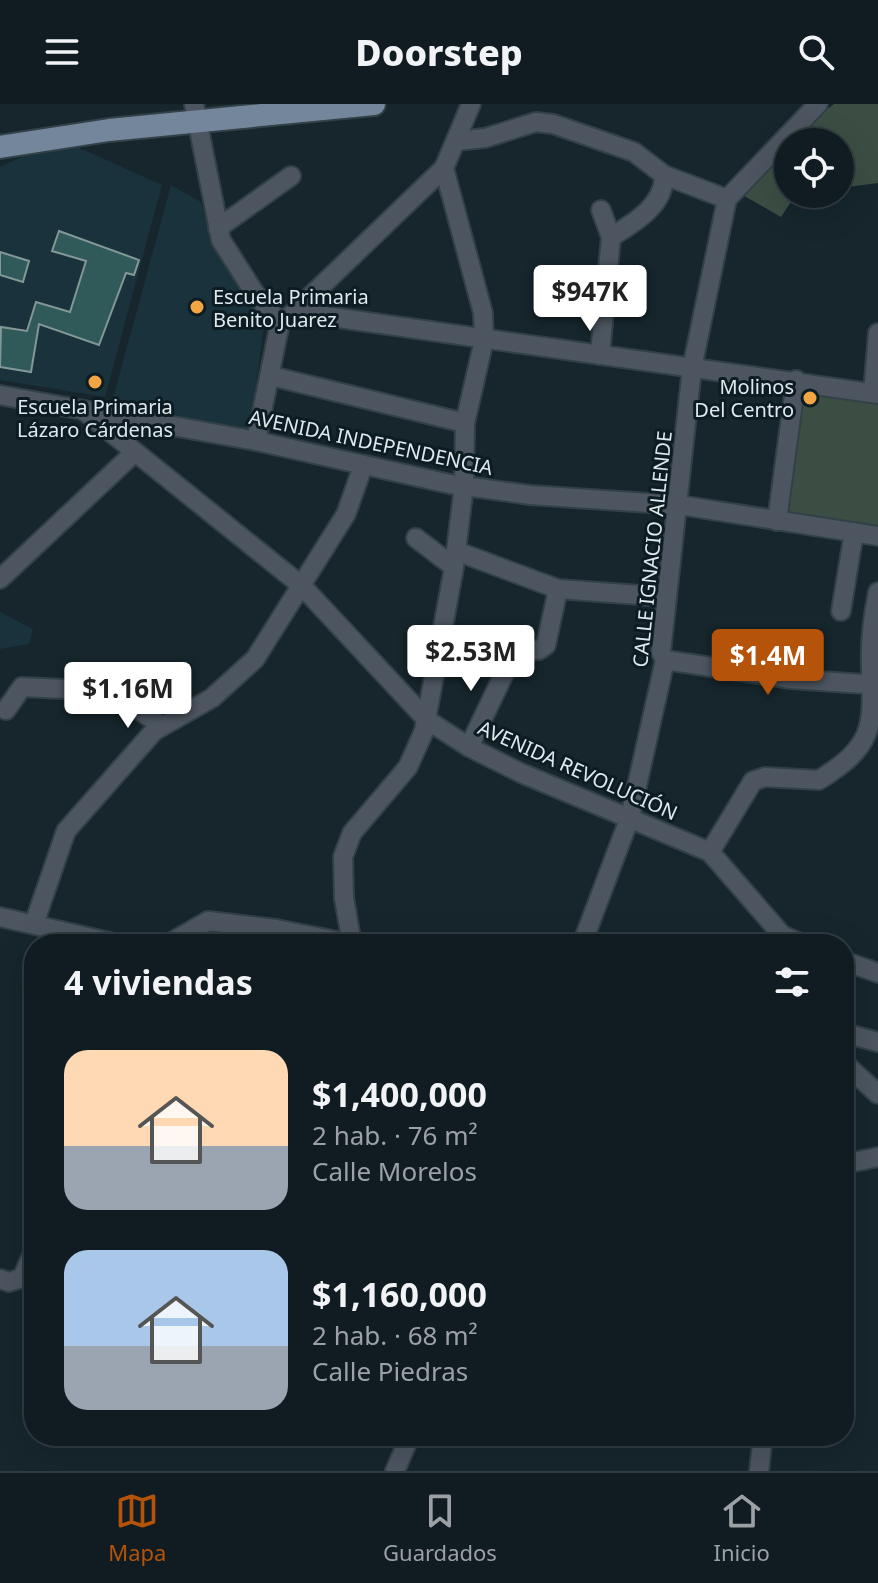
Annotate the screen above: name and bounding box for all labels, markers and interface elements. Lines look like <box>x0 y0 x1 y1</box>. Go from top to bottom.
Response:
text: Doorstep <box>355 28 523 77</box>
icon: menu <box>40 30 84 74</box>
icon: search <box>794 30 838 74</box>
map controls <box>774 128 854 208</box>
button: locate <box>774 128 854 208</box>
pin: $947K <box>534 265 646 333</box>
text: $947K <box>552 273 628 309</box>
place label: Escuela Primaria Benito Juarez <box>213 283 369 333</box>
marker: Escuela Primaria Benito Juarez <box>188 298 206 316</box>
marker: Escuela Primaria Lázaro Cárdenas <box>86 373 104 391</box>
place label: Molinos Del Centro <box>694 373 794 423</box>
marker: Molinos Del Centro <box>801 389 819 407</box>
place label: Escuela Primaria Lázaro Cárdenas <box>17 393 173 443</box>
street label: AVENIDA INDEPENDENCIA <box>247 403 496 481</box>
street label: CALLE IGNACIO ALLENDE <box>626 429 678 669</box>
pin: $2.53M <box>406 625 536 693</box>
pin: $1.4M <box>712 629 824 697</box>
text: $2.53M <box>425 633 517 669</box>
text: $1.4M <box>730 637 806 673</box>
pin: $1.16M <box>63 662 193 730</box>
text: $1.16M <box>82 670 174 706</box>
street label: AVENIDA REVOLUCIÓN <box>474 714 682 826</box>
text: 4 viviendas <box>64 959 253 1005</box>
icon: filters <box>770 960 814 1004</box>
text: $1,400,000 <box>312 1071 487 1117</box>
icon: home <box>128 1082 224 1178</box>
text: 2 hab. · 76 m² <box>312 1117 478 1153</box>
text: Calle Morelos <box>312 1153 477 1189</box>
text: $1,160,000 <box>312 1271 487 1317</box>
icon: home <box>128 1282 224 1378</box>
text: 2 hab. · 68 m² <box>312 1317 478 1353</box>
text: Calle Piedras <box>312 1353 468 1389</box>
tab: Mapa <box>108 1489 166 1567</box>
tab: Guardados <box>383 1489 497 1567</box>
tab: Inicio <box>713 1489 770 1567</box>

